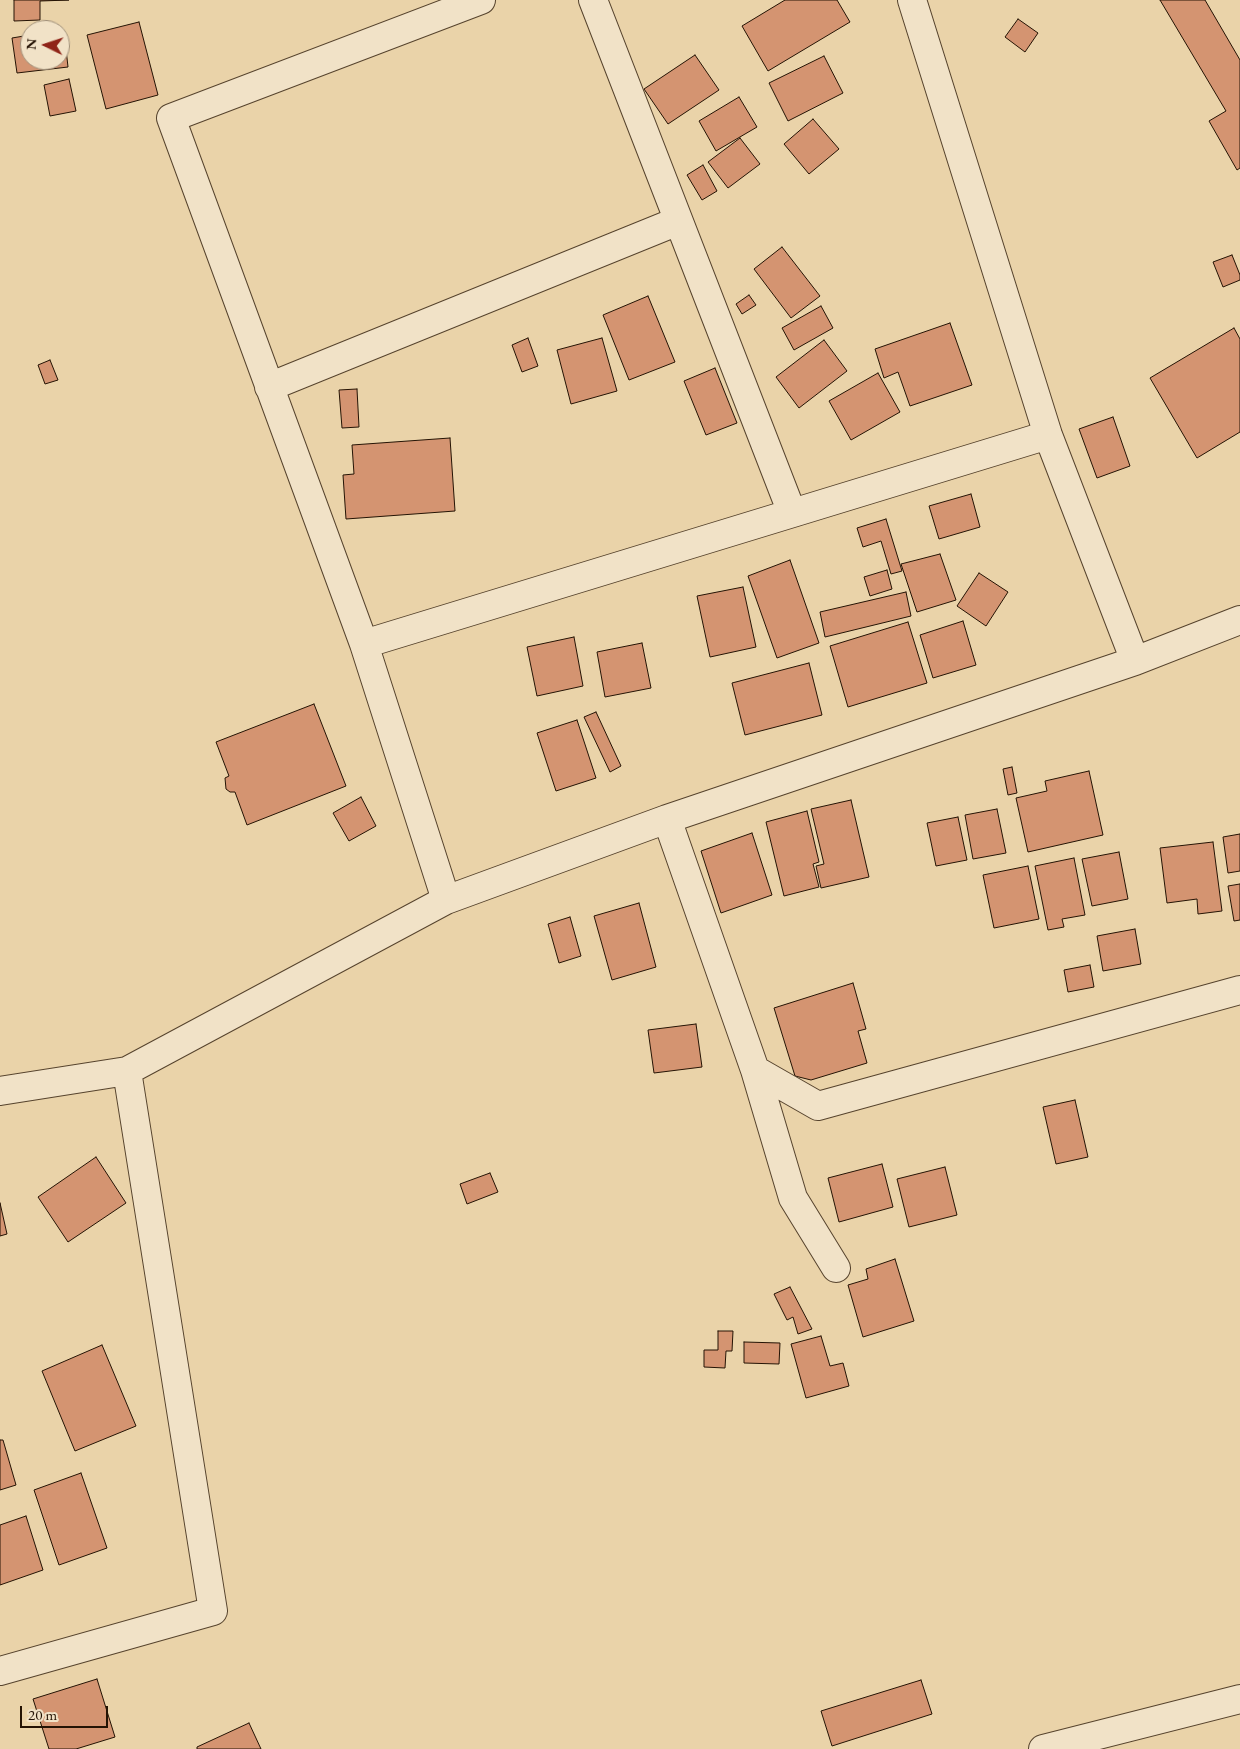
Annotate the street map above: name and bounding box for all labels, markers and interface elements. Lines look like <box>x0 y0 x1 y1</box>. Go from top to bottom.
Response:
north arrow <box>20 20 70 70</box>
text: N <box>22 38 40 50</box>
scale bar <box>22 1696 110 1728</box>
text: 20 m <box>28 1705 57 1724</box>

